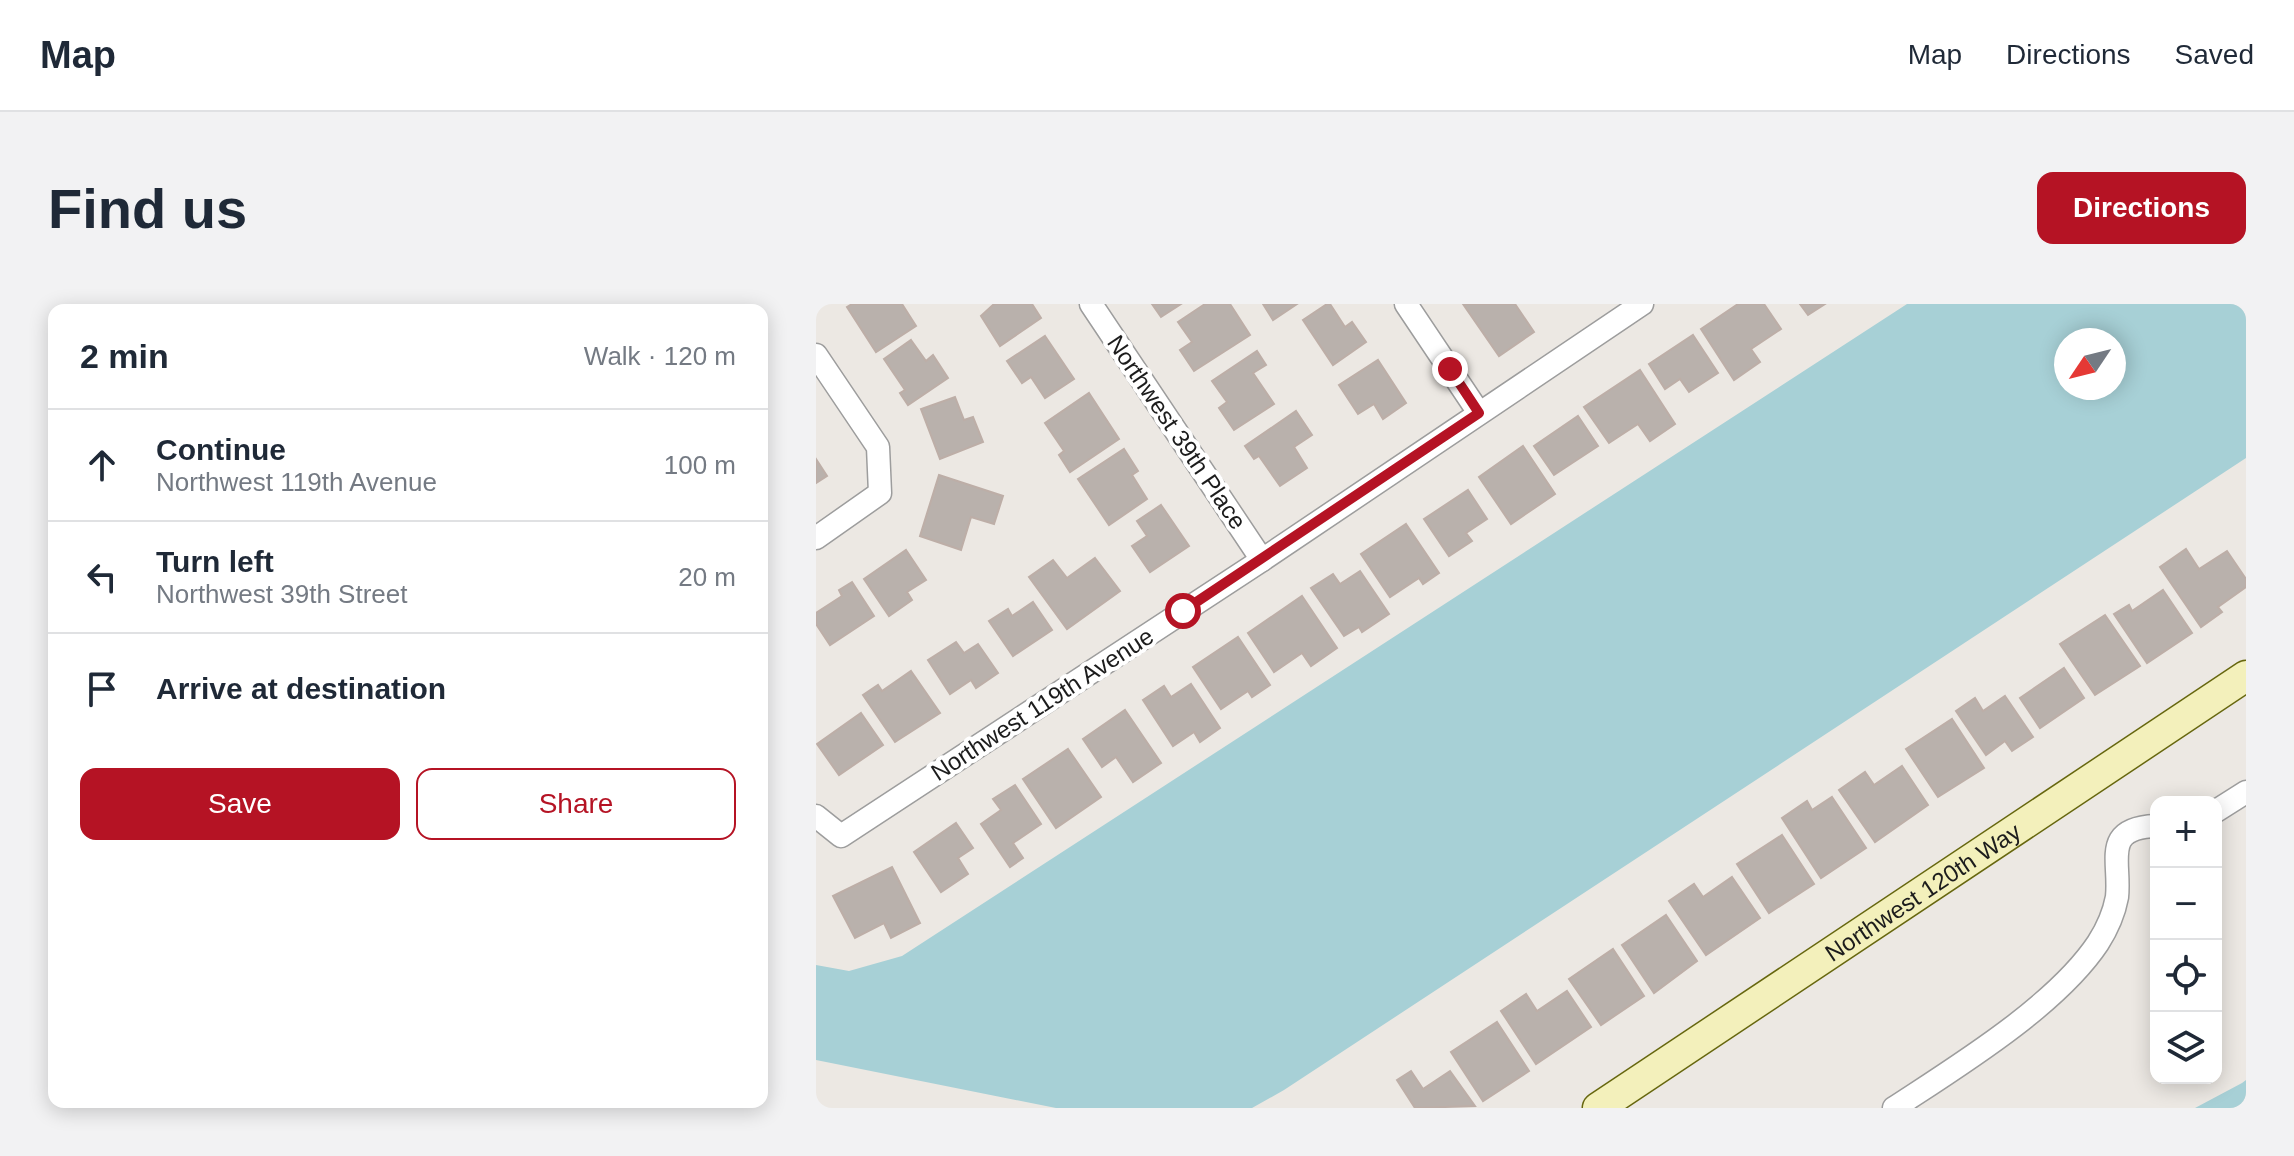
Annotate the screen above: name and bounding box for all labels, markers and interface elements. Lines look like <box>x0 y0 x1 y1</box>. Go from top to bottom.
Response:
text: Map <box>40 34 116 76</box>
text: Map <box>1908 39 1962 70</box>
text: Directions <box>2006 39 2131 70</box>
text: Saved <box>2175 39 2254 70</box>
button: Directions <box>2037 172 2246 244</box>
text: Find us <box>48 177 247 240</box>
north arrow <box>2054 328 2126 400</box>
street label: Northwest 39th Place <box>1102 330 1252 534</box>
text: 2 min <box>80 337 169 375</box>
text: Walk · 120 m <box>584 341 736 371</box>
route end <box>1432 351 1468 387</box>
text: Continue <box>156 433 286 466</box>
icon: ahead <box>80 443 124 487</box>
text: 100 m <box>664 450 736 480</box>
text: Northwest 119th Avenue <box>156 467 437 497</box>
text: Turn left <box>156 545 274 578</box>
icon: left <box>80 555 124 599</box>
text: 20 m <box>678 562 736 592</box>
text: Northwest 39th Street <box>156 579 407 609</box>
route start <box>1165 593 1201 629</box>
street label: Northwest 119th Avenue <box>926 622 1158 786</box>
icon: arrive <box>80 667 124 711</box>
text: Arrive at destination <box>156 672 446 705</box>
button: Save <box>80 768 400 840</box>
button: Share <box>416 768 736 840</box>
map controls <box>2150 796 2222 1084</box>
button: + <box>2150 796 2222 868</box>
street label: Northwest 120th Way <box>1820 817 2025 966</box>
button: − <box>2150 868 2222 940</box>
button: locate <box>2150 940 2222 1012</box>
button: layers <box>2150 1012 2222 1084</box>

